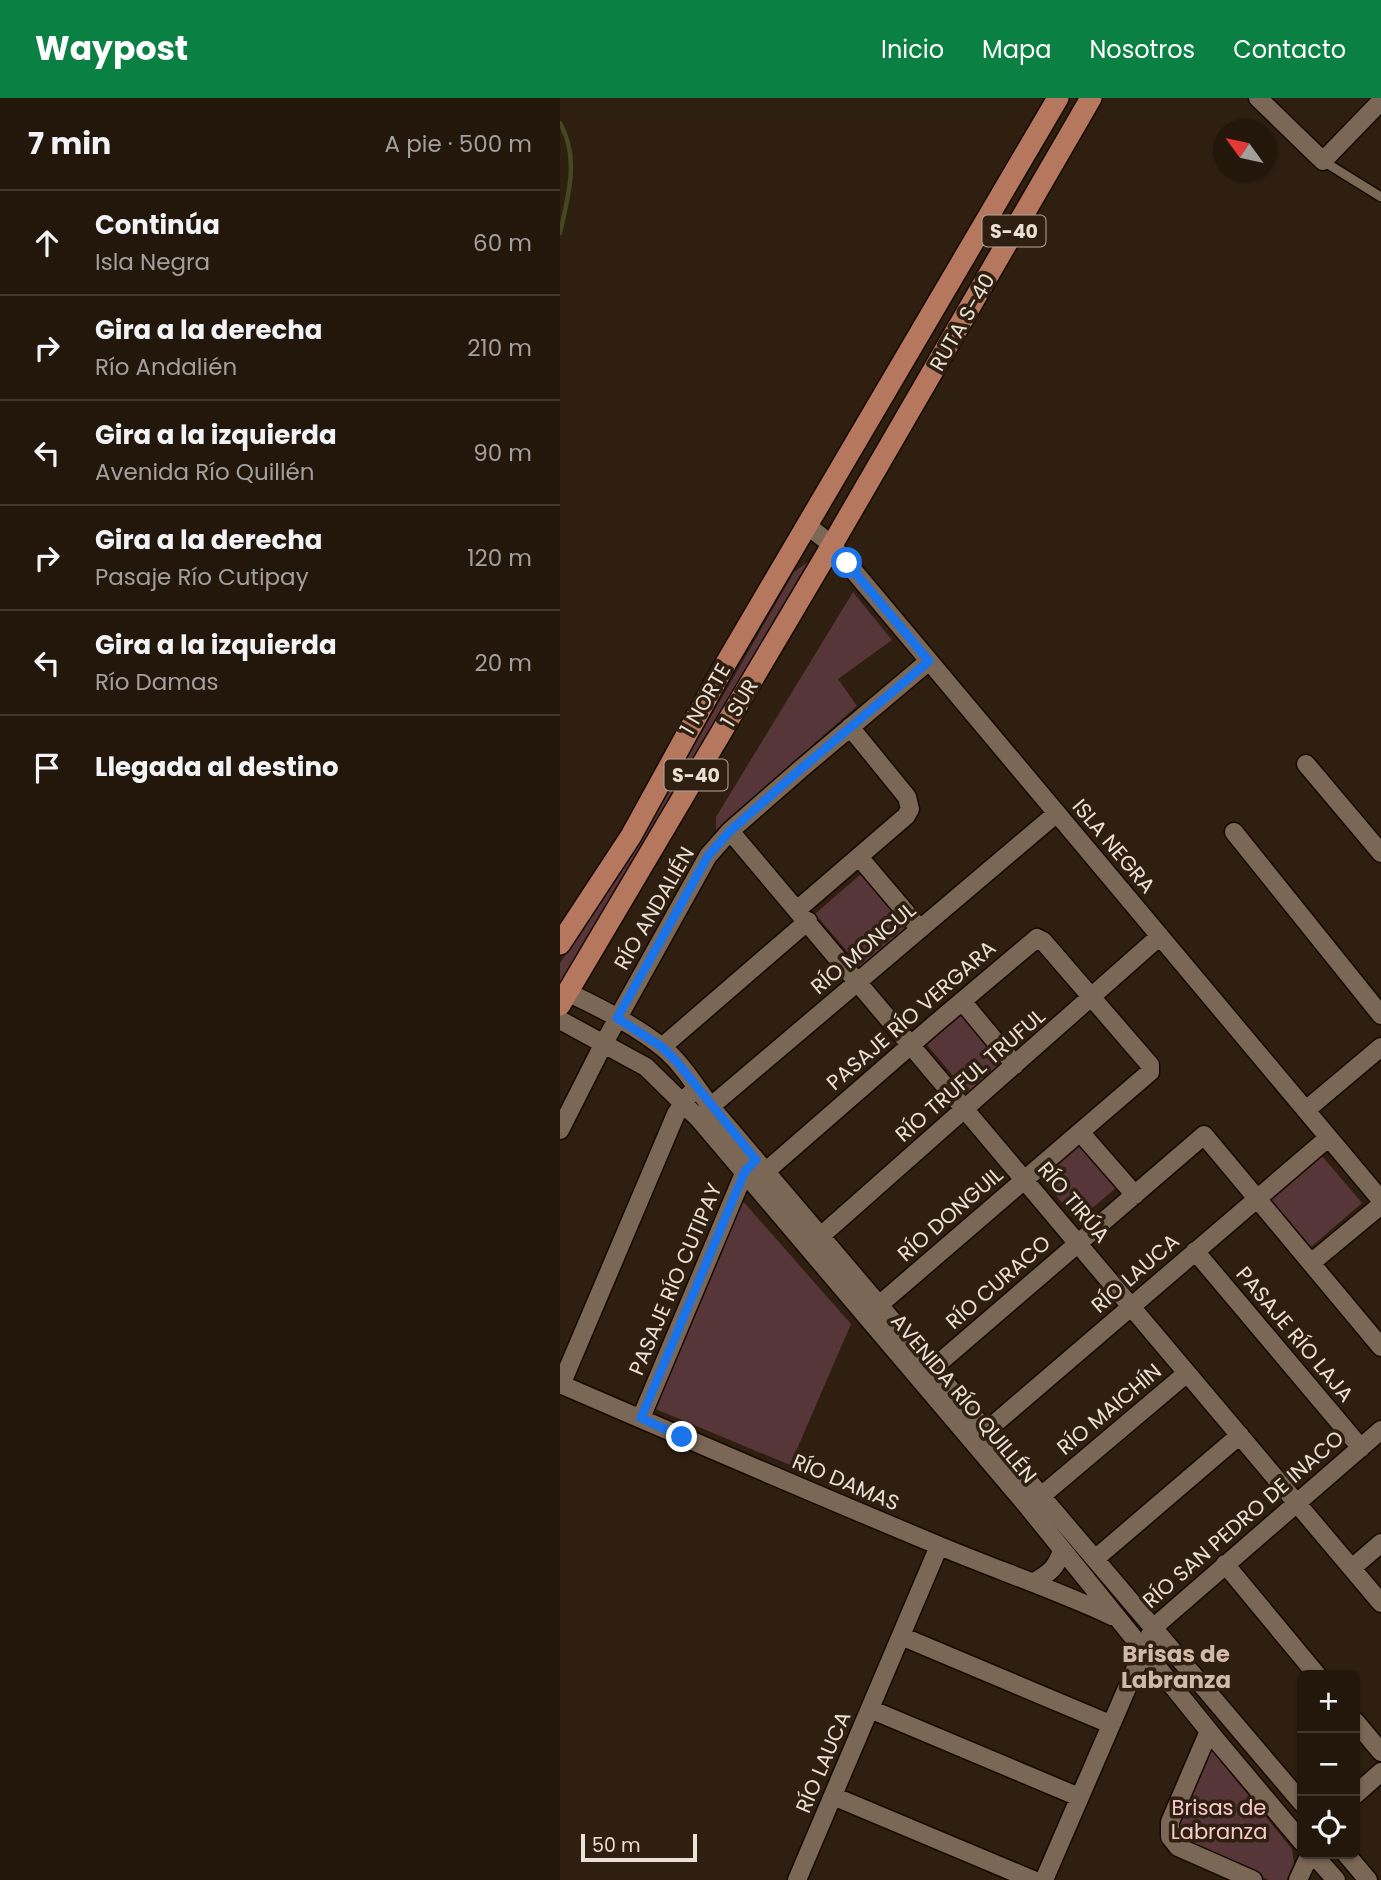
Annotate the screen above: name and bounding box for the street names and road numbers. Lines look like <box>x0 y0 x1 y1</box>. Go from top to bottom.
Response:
road number: S-40 <box>982 216 1046 246</box>
street label: RUTA S-40 <box>922 268 1002 376</box>
street label: 1 NORTE <box>673 658 737 740</box>
street label: 1 SUR <box>713 673 765 733</box>
road number: S-40 <box>664 760 728 790</box>
street label: ISLA NEGRA <box>1066 793 1162 899</box>
street label: RÍO ANDALIÉN <box>607 841 701 975</box>
street label: RÍO MONCUL <box>804 895 922 1001</box>
street label: PASAJE RÍO VERGARA <box>820 933 1002 1097</box>
street label: RÍO TRUFUL TRUFUL <box>889 1002 1051 1148</box>
street label: RÍO TIRÚA <box>1032 1155 1116 1249</box>
street label: RÍO DONGUIL <box>891 1160 1009 1268</box>
street label: PASAJE RÍO CUTIPAY <box>621 1179 729 1379</box>
street label: RÍO LAUCA <box>1085 1227 1185 1319</box>
street label: RÍO CURACO <box>939 1228 1057 1336</box>
street label: PASAJE RÍO LAJA <box>1230 1260 1360 1408</box>
street label: AVENIDA RÍO QUILLÉN <box>884 1307 1044 1489</box>
street label: RÍO MAICHÍN <box>1051 1357 1167 1461</box>
street label: RÍO SAN PEDRO DE INACO <box>1136 1424 1350 1614</box>
street label: RÍO DAMAS <box>788 1446 904 1518</box>
street label: RÍO LAUCA <box>789 1707 857 1817</box>

